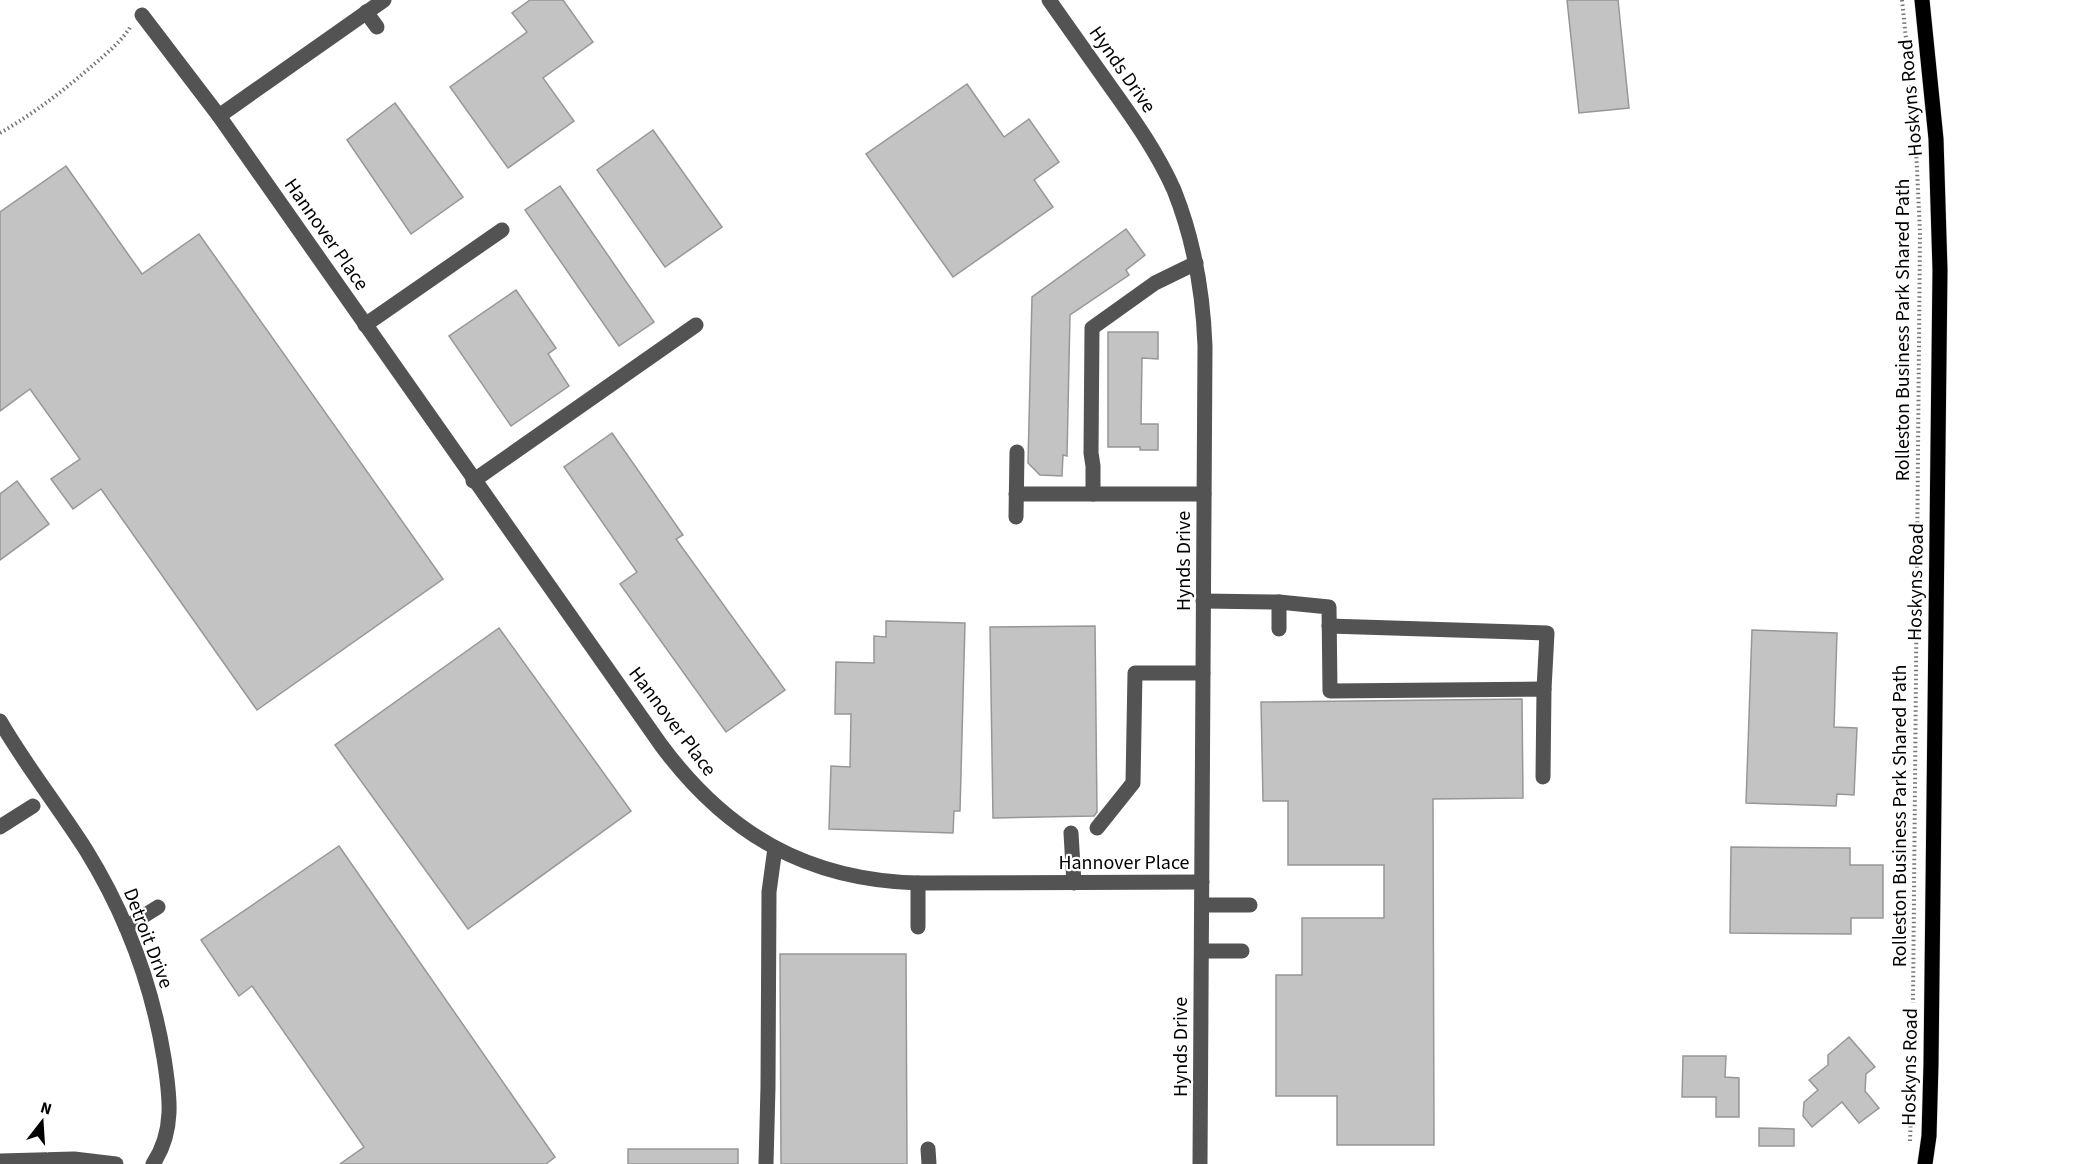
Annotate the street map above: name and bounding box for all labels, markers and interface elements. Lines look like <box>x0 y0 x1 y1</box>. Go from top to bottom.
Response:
street label: Hynds Drive <box>1082 21 1162 119</box>
street label: Hoskyns Road <box>1892 38 1930 158</box>
street label: Hannover Place <box>277 173 375 296</box>
street label: Rolleston Business Park Shared Path <box>1889 179 1917 481</box>
street label: Hynds Drive <box>1170 511 1198 611</box>
street label: Hoskyns Road <box>1901 523 1931 641</box>
street label: Hannover Place <box>622 661 723 782</box>
street label: Rolleston Business Park Shared Path <box>1886 665 1914 967</box>
street label: Hannover Place <box>1058 849 1190 877</box>
street label: Detroit Drive <box>116 884 180 993</box>
street label: Hynds Drive <box>1167 997 1195 1097</box>
street label: Hoskyns Road <box>1895 1008 1925 1126</box>
north arrow <box>12 1092 72 1152</box>
text: N <box>38 1097 54 1121</box>

